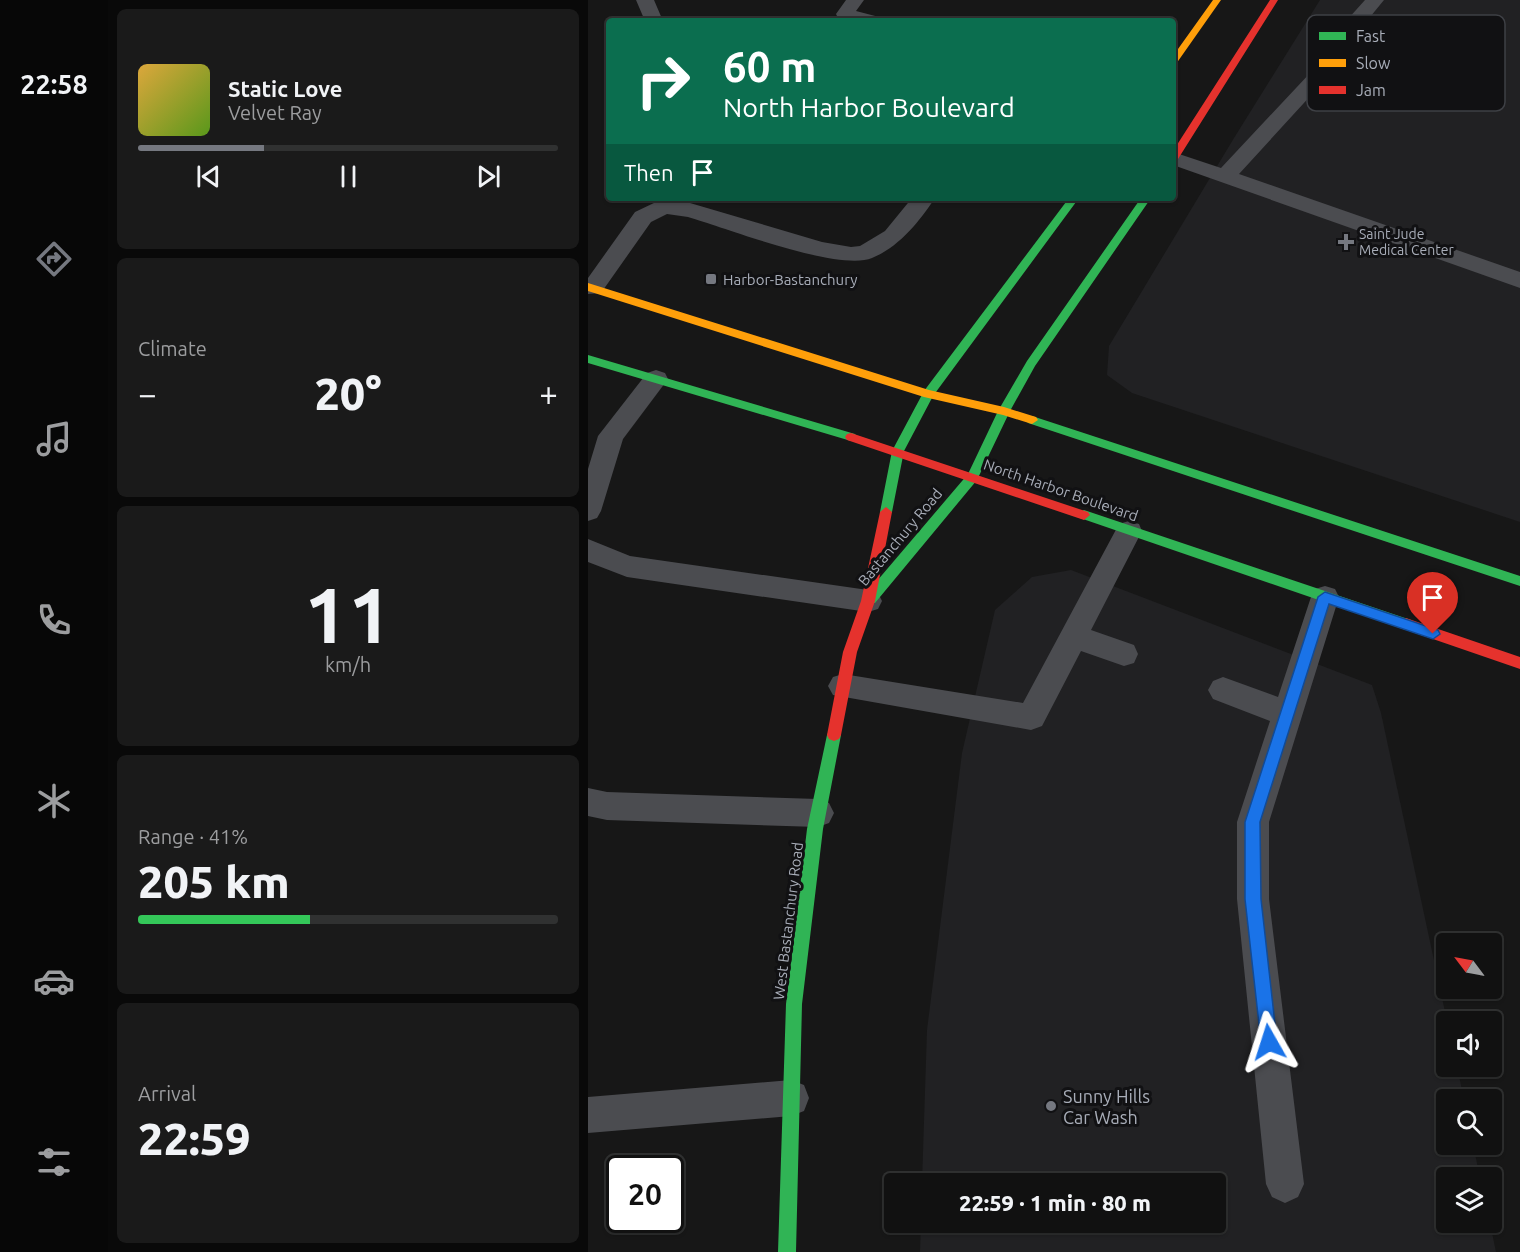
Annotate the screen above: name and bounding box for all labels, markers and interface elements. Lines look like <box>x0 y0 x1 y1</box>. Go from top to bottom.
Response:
legend <box>1307 15 1505 111</box>
text: Fast <box>1356 27 1386 45</box>
icon: right <box>624 42 702 120</box>
text: 60 m <box>723 43 817 90</box>
text: Slow <box>1356 54 1391 72</box>
text: 22:58 <box>20 69 88 99</box>
text: Static Love <box>228 76 343 101</box>
text: Jam <box>1356 81 1386 99</box>
text: North Harbor Boulevard <box>723 92 1015 122</box>
text: Velvet Ray <box>228 101 322 124</box>
icon: arrive <box>686 156 719 189</box>
icon: previous <box>192 160 225 193</box>
icon: pause <box>332 160 365 193</box>
icon: next <box>472 160 505 193</box>
text: Then <box>624 160 674 185</box>
place label: Saint Jude Medical Center <box>1359 226 1455 258</box>
marker: Saint Jude Medical Center <box>1337 233 1355 251</box>
icon: directions <box>33 238 75 280</box>
place label: Harbor-Bastanchury <box>723 271 857 288</box>
marker: Harbor-Bastanchury <box>704 272 718 286</box>
text: Climate <box>138 337 207 360</box>
text: 20° <box>314 368 382 419</box>
text: − <box>138 375 157 412</box>
text: + <box>539 375 558 412</box>
icon: music <box>33 418 75 460</box>
street label: North Harbor Boulevard <box>982 456 1140 524</box>
street label: Bastanchury Road <box>855 485 945 589</box>
text: 11 <box>304 570 392 658</box>
pin <box>1407 572 1458 634</box>
icon: arrive <box>1416 581 1449 614</box>
icon: phone <box>33 599 75 641</box>
text: km/h <box>325 653 371 676</box>
icon: climate <box>33 780 75 822</box>
text: Range · 41% <box>138 825 248 848</box>
street label: West Bastanchury Road <box>770 841 806 1001</box>
text: 205 km <box>138 856 290 907</box>
north arrow <box>1436 933 1502 999</box>
map controls <box>1436 933 1502 1233</box>
icon: car <box>33 960 75 1002</box>
position arrow <box>1237 1010 1301 1074</box>
button: sound <box>1436 1011 1502 1077</box>
text: Arrival <box>138 1082 196 1105</box>
place label: Sunny Hills Car Wash <box>1063 1086 1150 1127</box>
button: search <box>1436 1089 1502 1155</box>
marker: Sunny Hills Car Wash <box>1044 1099 1058 1113</box>
text: 22:59 <box>138 1113 251 1164</box>
icon: filters <box>33 1141 75 1183</box>
speed limit sign: 20 <box>606 1155 684 1233</box>
button: layers <box>1436 1167 1502 1233</box>
text: 22:59 · 1 min · 80 m <box>959 1190 1151 1215</box>

